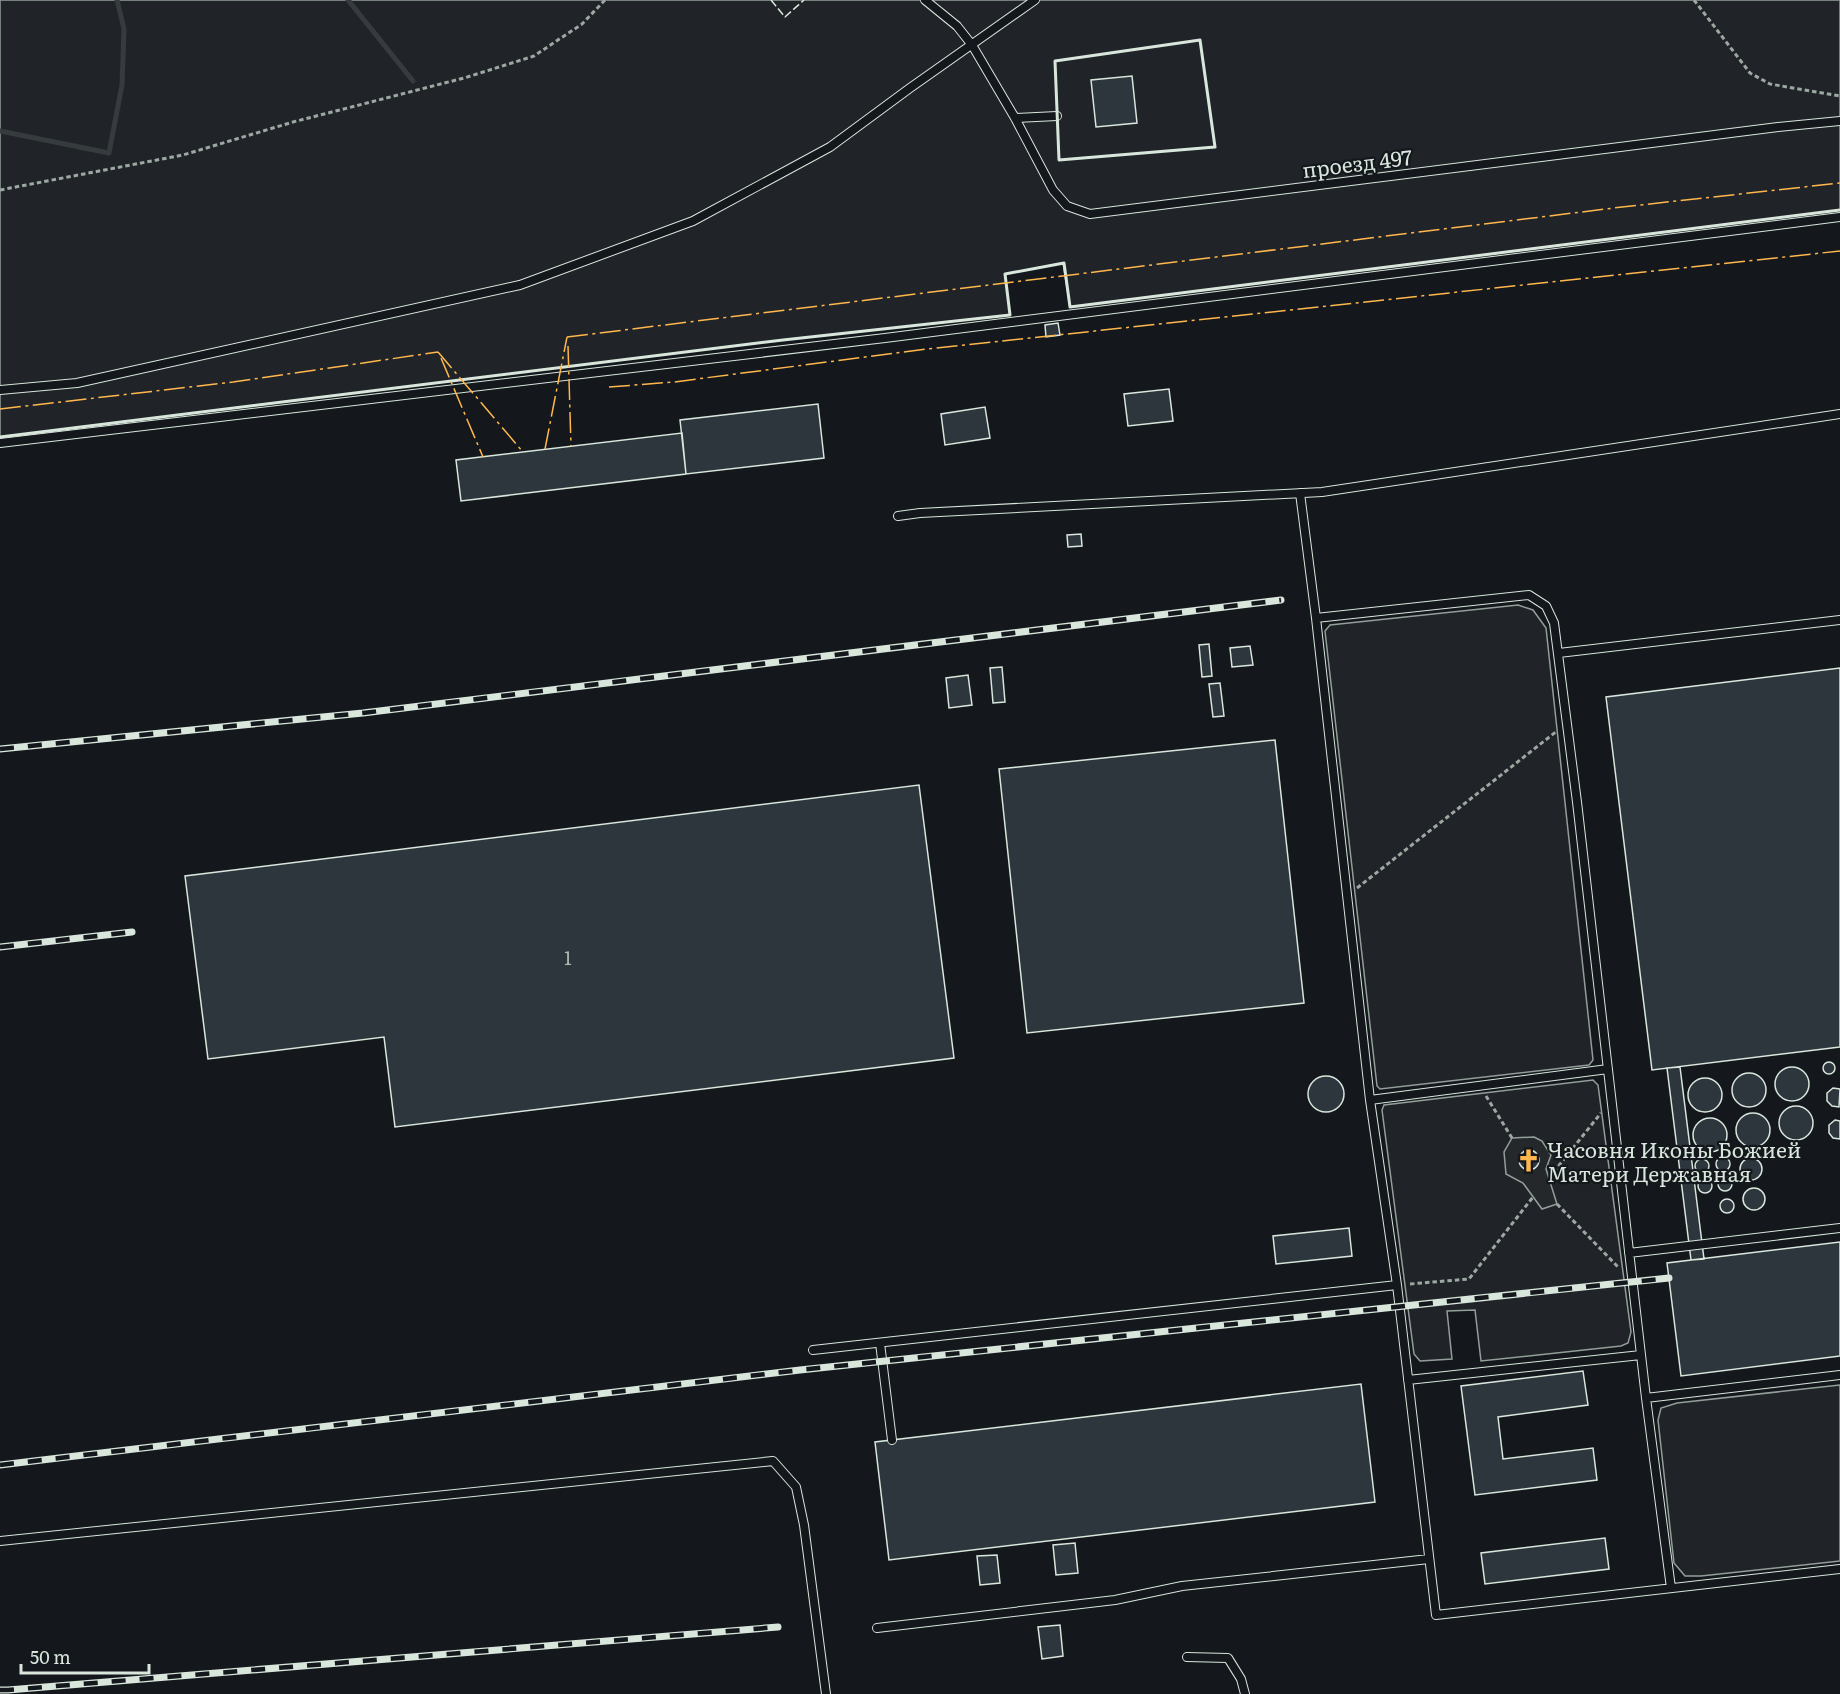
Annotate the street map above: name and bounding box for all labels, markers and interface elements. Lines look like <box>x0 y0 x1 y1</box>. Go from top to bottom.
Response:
street label: проезд 497 <box>1300 140 1414 184</box>
house number: 1 <box>564 944 572 971</box>
place label: Часовня Иконы Божией Матери Державная <box>1547 1133 1801 1188</box>
church icon: Часовня Иконы Божией Матери Державная <box>1516 1147 1542 1173</box>
scale bar <box>21 1637 148 1675</box>
text: 50 m <box>30 1643 71 1670</box>

